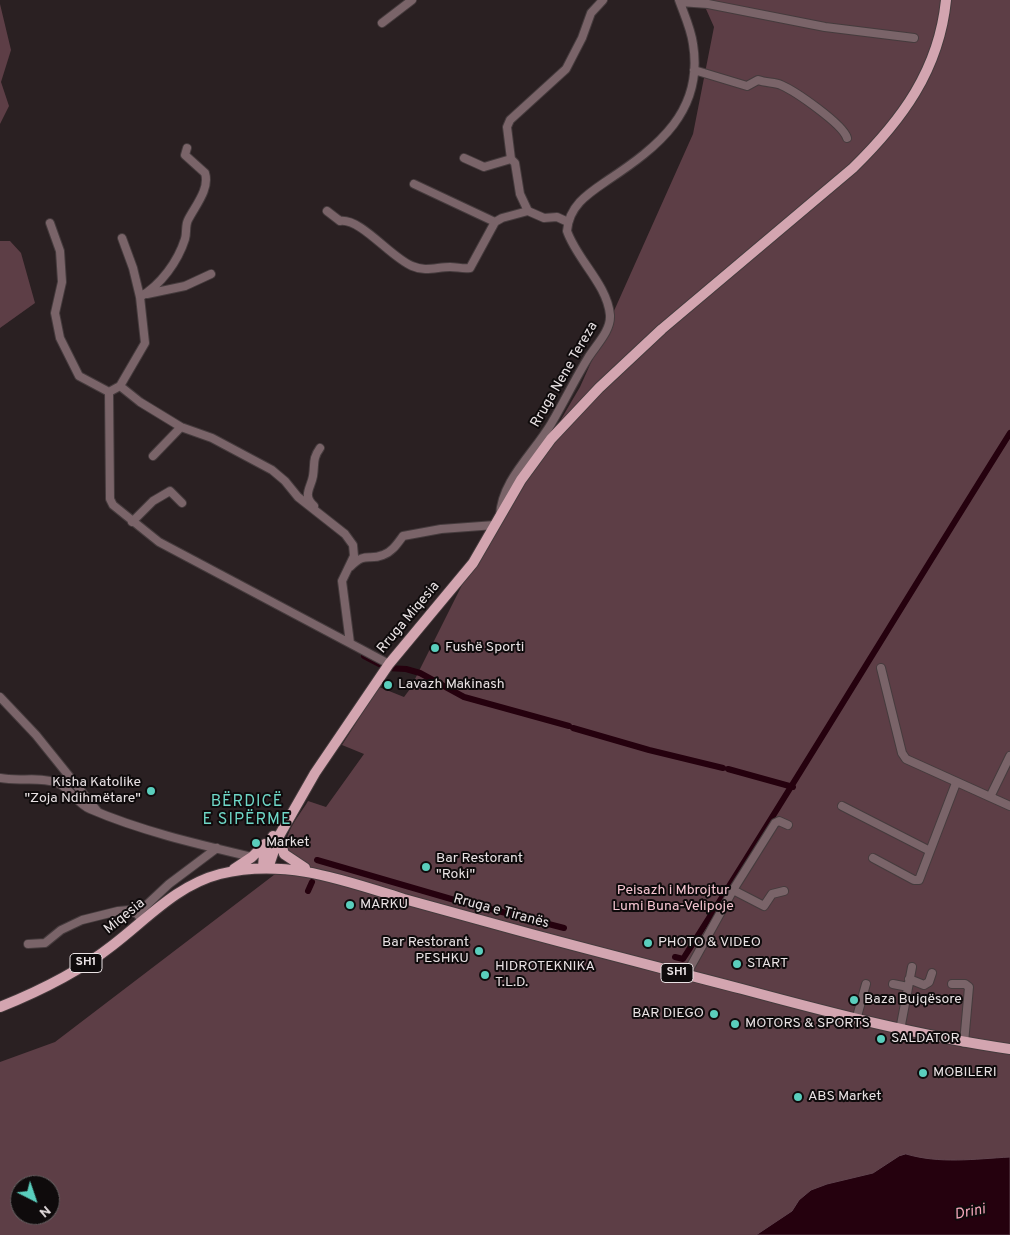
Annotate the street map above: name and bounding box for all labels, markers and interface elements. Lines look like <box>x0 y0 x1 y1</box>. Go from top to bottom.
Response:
street label: Rruga Nene Tereza <box>528 319 602 431</box>
street label: Rruga Miqesia <box>374 579 444 657</box>
place label: Fushë Sporti <box>445 640 524 656</box>
marker: Fushë Sporti <box>429 642 441 654</box>
place label: Lavazh Makinash <box>398 677 505 693</box>
marker: Lavazh Makinash <box>382 679 394 691</box>
place label: Kisha Katolike "Zoja Ndihmëtare" <box>24 775 141 808</box>
marker: Kisha Katolike "Zoja Ndihmëtare" <box>145 785 157 797</box>
district label: BËRDICË E SIPËRME <box>201 793 293 831</box>
place label: Market <box>266 835 309 851</box>
marker: Market <box>250 837 262 849</box>
place label: Bar Restorant "Roki" <box>436 851 523 884</box>
marker: Bar Restorant "Roki" <box>420 861 432 873</box>
park label: Peisazh i Mbrojtur Lumi Buna-Velipoje <box>612 883 734 916</box>
street label: Rruga e Tiranës <box>451 891 551 933</box>
street label: Miqesia <box>101 896 149 938</box>
place label: MARKU <box>360 897 408 913</box>
marker: MARKU <box>344 899 356 911</box>
place label: Bar Restorant PESHKU <box>382 935 469 968</box>
place label: PHOTO & VIDEO <box>658 935 761 951</box>
marker: PHOTO & VIDEO <box>642 937 654 949</box>
marker: Bar Restorant PESHKU <box>473 945 485 957</box>
road number: SH1 <box>70 954 102 972</box>
place label: START <box>747 956 788 972</box>
marker: START <box>731 958 743 970</box>
place label: HIDROTEKNIKA T.L.D. <box>495 959 595 992</box>
road number: SH1 <box>661 964 693 982</box>
marker: HIDROTEKNIKA T.L.D. <box>479 969 491 981</box>
place label: Baza Bujqësore <box>864 992 962 1008</box>
marker: Baza Bujqësore <box>848 994 860 1006</box>
place label: BAR DIEGO <box>632 1006 704 1022</box>
marker: BAR DIEGO <box>708 1008 720 1020</box>
place label: MOTORS & SPORTS <box>745 1016 870 1032</box>
marker: MOTORS & SPORTS <box>729 1018 741 1030</box>
place label: SALDATOR <box>891 1031 960 1047</box>
marker: SALDATOR <box>875 1033 887 1045</box>
place label: MOBILERI <box>933 1065 997 1081</box>
marker: MOBILERI <box>917 1067 929 1079</box>
place label: ABS Market <box>808 1089 882 1105</box>
marker: ABS Market <box>792 1091 804 1103</box>
north arrow <box>10 1175 60 1225</box>
text: N <box>35 1201 54 1221</box>
water label: Drini <box>953 1201 987 1225</box>

